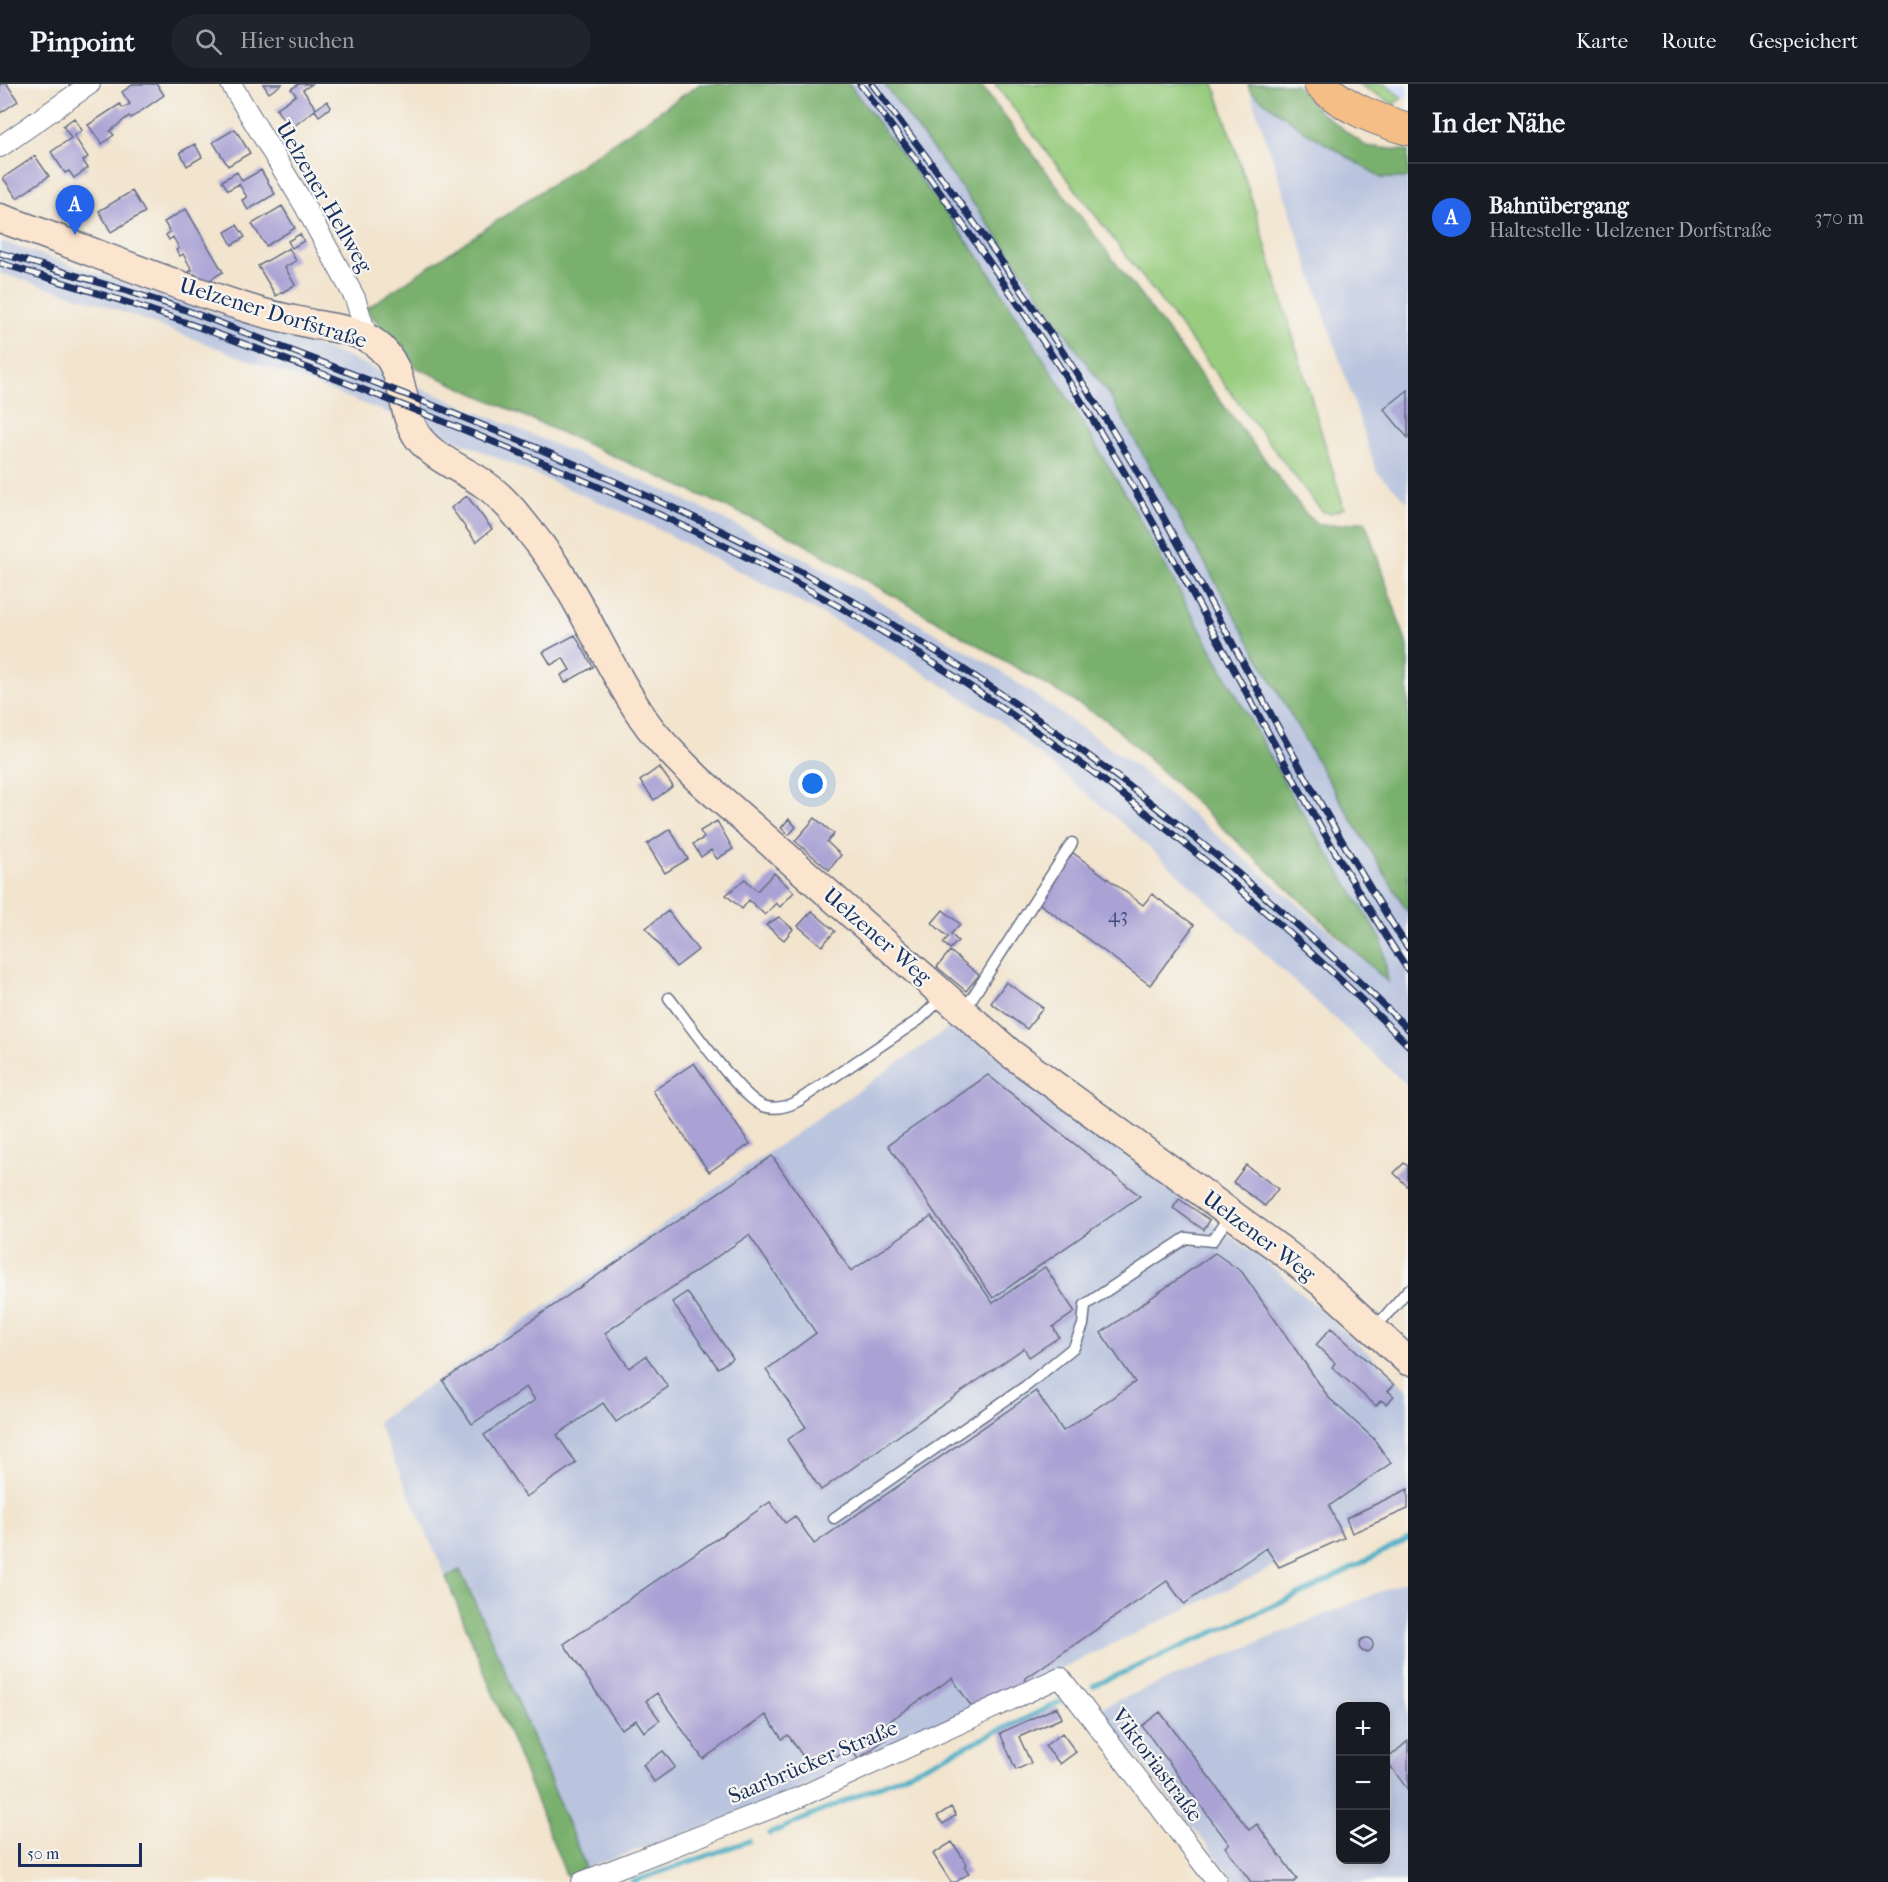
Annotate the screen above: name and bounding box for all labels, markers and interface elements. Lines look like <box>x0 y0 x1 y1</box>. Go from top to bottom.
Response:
search box <box>171 14 591 68</box>
text: Pinpoint <box>30 25 135 58</box>
icon: search <box>192 25 225 58</box>
text: Hier suchen <box>240 28 355 54</box>
text: Karte <box>1576 29 1628 53</box>
text: Route <box>1661 29 1716 53</box>
text: Gespeichert <box>1749 29 1858 53</box>
text: In der Nähe <box>1432 108 1565 139</box>
street label: Uelzener Hellweg <box>270 117 378 278</box>
pin: A <box>56 186 94 235</box>
text: Bahnübergang <box>1489 193 1629 219</box>
text: A <box>1445 206 1458 229</box>
text: 370 m <box>1814 206 1864 229</box>
text: Haltestelle · Uelzener Dorfstraße <box>1489 219 1772 242</box>
street label: Uelzener Dorfstraße <box>176 272 370 354</box>
your location <box>798 769 827 798</box>
street label: Uelzener Weg <box>818 882 937 990</box>
house number: 43 <box>1108 904 1128 927</box>
street label: Uelzener Weg <box>1197 1185 1321 1287</box>
street label: Viktoriastraße <box>1105 1702 1208 1827</box>
map controls <box>1336 1702 1390 1864</box>
button: + <box>1336 1702 1390 1756</box>
street label: Saarbrücker Straße <box>724 1715 902 1809</box>
button: − <box>1336 1756 1390 1810</box>
button: layers <box>1336 1810 1390 1864</box>
scale bar <box>18 1840 142 1868</box>
text: 50 m <box>27 1844 59 1863</box>

